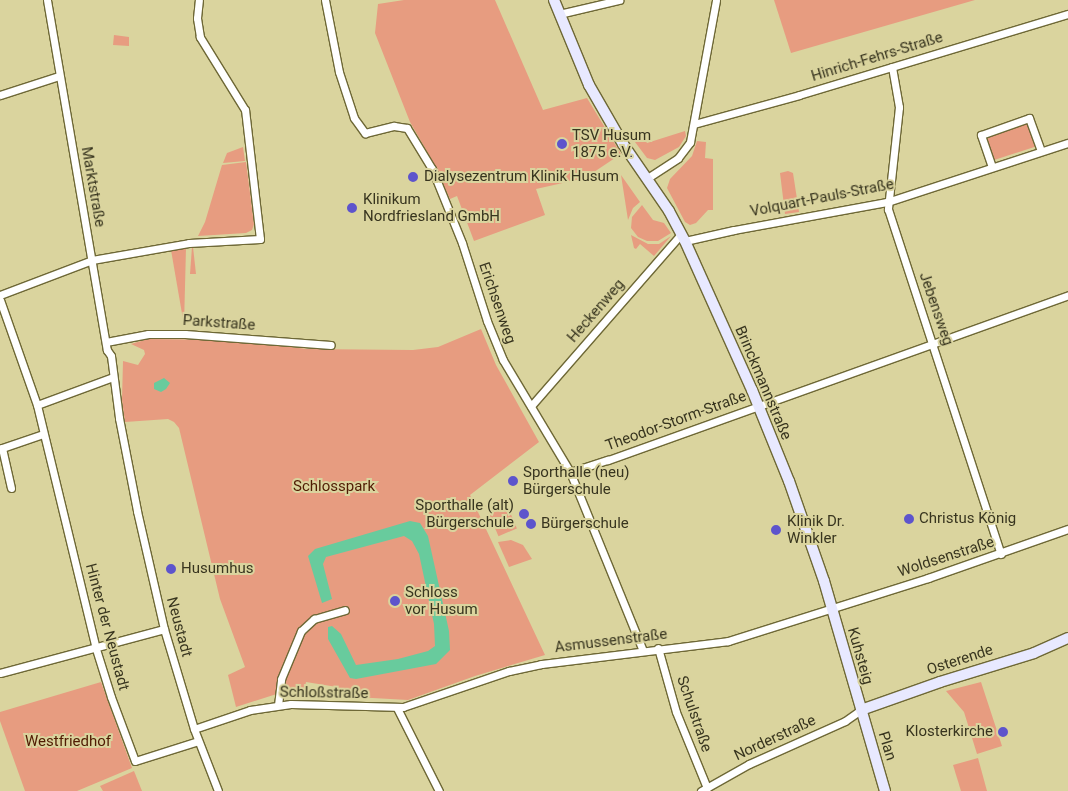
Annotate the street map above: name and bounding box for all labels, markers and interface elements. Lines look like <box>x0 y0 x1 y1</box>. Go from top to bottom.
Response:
street label: Hinrich-Fehrs-Straße <box>809 28 945 86</box>
place label: TSV Husum 1875 e.V. <box>572 126 651 161</box>
marker: TSV Husum 1875 e.V. <box>556 138 568 150</box>
street label: Marktstraße <box>77 145 109 229</box>
place label: Dialysezentrum Klinik Husum <box>424 168 619 186</box>
marker: Dialysezentrum Klinik Husum <box>406 170 420 184</box>
street label: Volquart-Pauls-Straße <box>749 175 895 221</box>
place label: Klinikum Nordfriesland GmbH <box>363 190 500 225</box>
marker: Klinikum Nordfriesland GmbH <box>345 201 359 215</box>
street label: Erichsenweg <box>475 260 519 346</box>
street label: Jebensweg <box>915 270 957 348</box>
street label: Heckenweg <box>564 276 628 346</box>
street label: Parkstraße <box>182 311 256 335</box>
street label: Brinckmannstraße <box>731 323 795 443</box>
street label: Theodor-Storm-Straße <box>603 387 749 455</box>
place label: Sporthalle (neu) Bürgerschule <box>523 463 629 498</box>
marker: Sporthalle (neu) Bürgerschule <box>507 475 519 487</box>
park label: Schlosspark <box>293 478 375 496</box>
place label: Sporthalle (alt) Bürgerschule <box>415 496 514 531</box>
marker: Sporthalle (alt) Bürgerschule <box>518 508 530 520</box>
place label: Christus König <box>919 510 1016 528</box>
place label: Klinik Dr. Winkler <box>787 512 845 547</box>
marker: Christus König <box>903 513 915 525</box>
place label: Bürgerschule <box>541 515 629 533</box>
marker: Bürgerschule <box>525 518 537 530</box>
marker: Klinik Dr. Winkler <box>769 523 783 537</box>
street label: Woldsenstraße <box>896 533 996 581</box>
place label: Husumhus <box>181 560 253 578</box>
street label: Hinter der Neustadt <box>81 562 133 692</box>
marker: Husumhus <box>165 563 177 575</box>
place label: Schloss vor Husum <box>405 583 478 618</box>
street label: Neustadt <box>162 595 196 659</box>
marker: Schloss vor Husum <box>389 595 401 607</box>
street label: Asmussenstraße <box>554 625 668 657</box>
street label: Kuhsteig <box>843 625 877 687</box>
street label: Osterende <box>925 641 995 679</box>
street label: Schulstraße <box>673 674 715 754</box>
street label: Schloßstraße <box>280 683 368 703</box>
street label: Norderstraße <box>731 711 819 765</box>
place label: Klosterkirche <box>905 723 993 741</box>
marker: Klosterkirche <box>997 726 1009 738</box>
street label: Plan <box>874 729 900 763</box>
park label: Westfriedhof <box>25 733 111 751</box>

